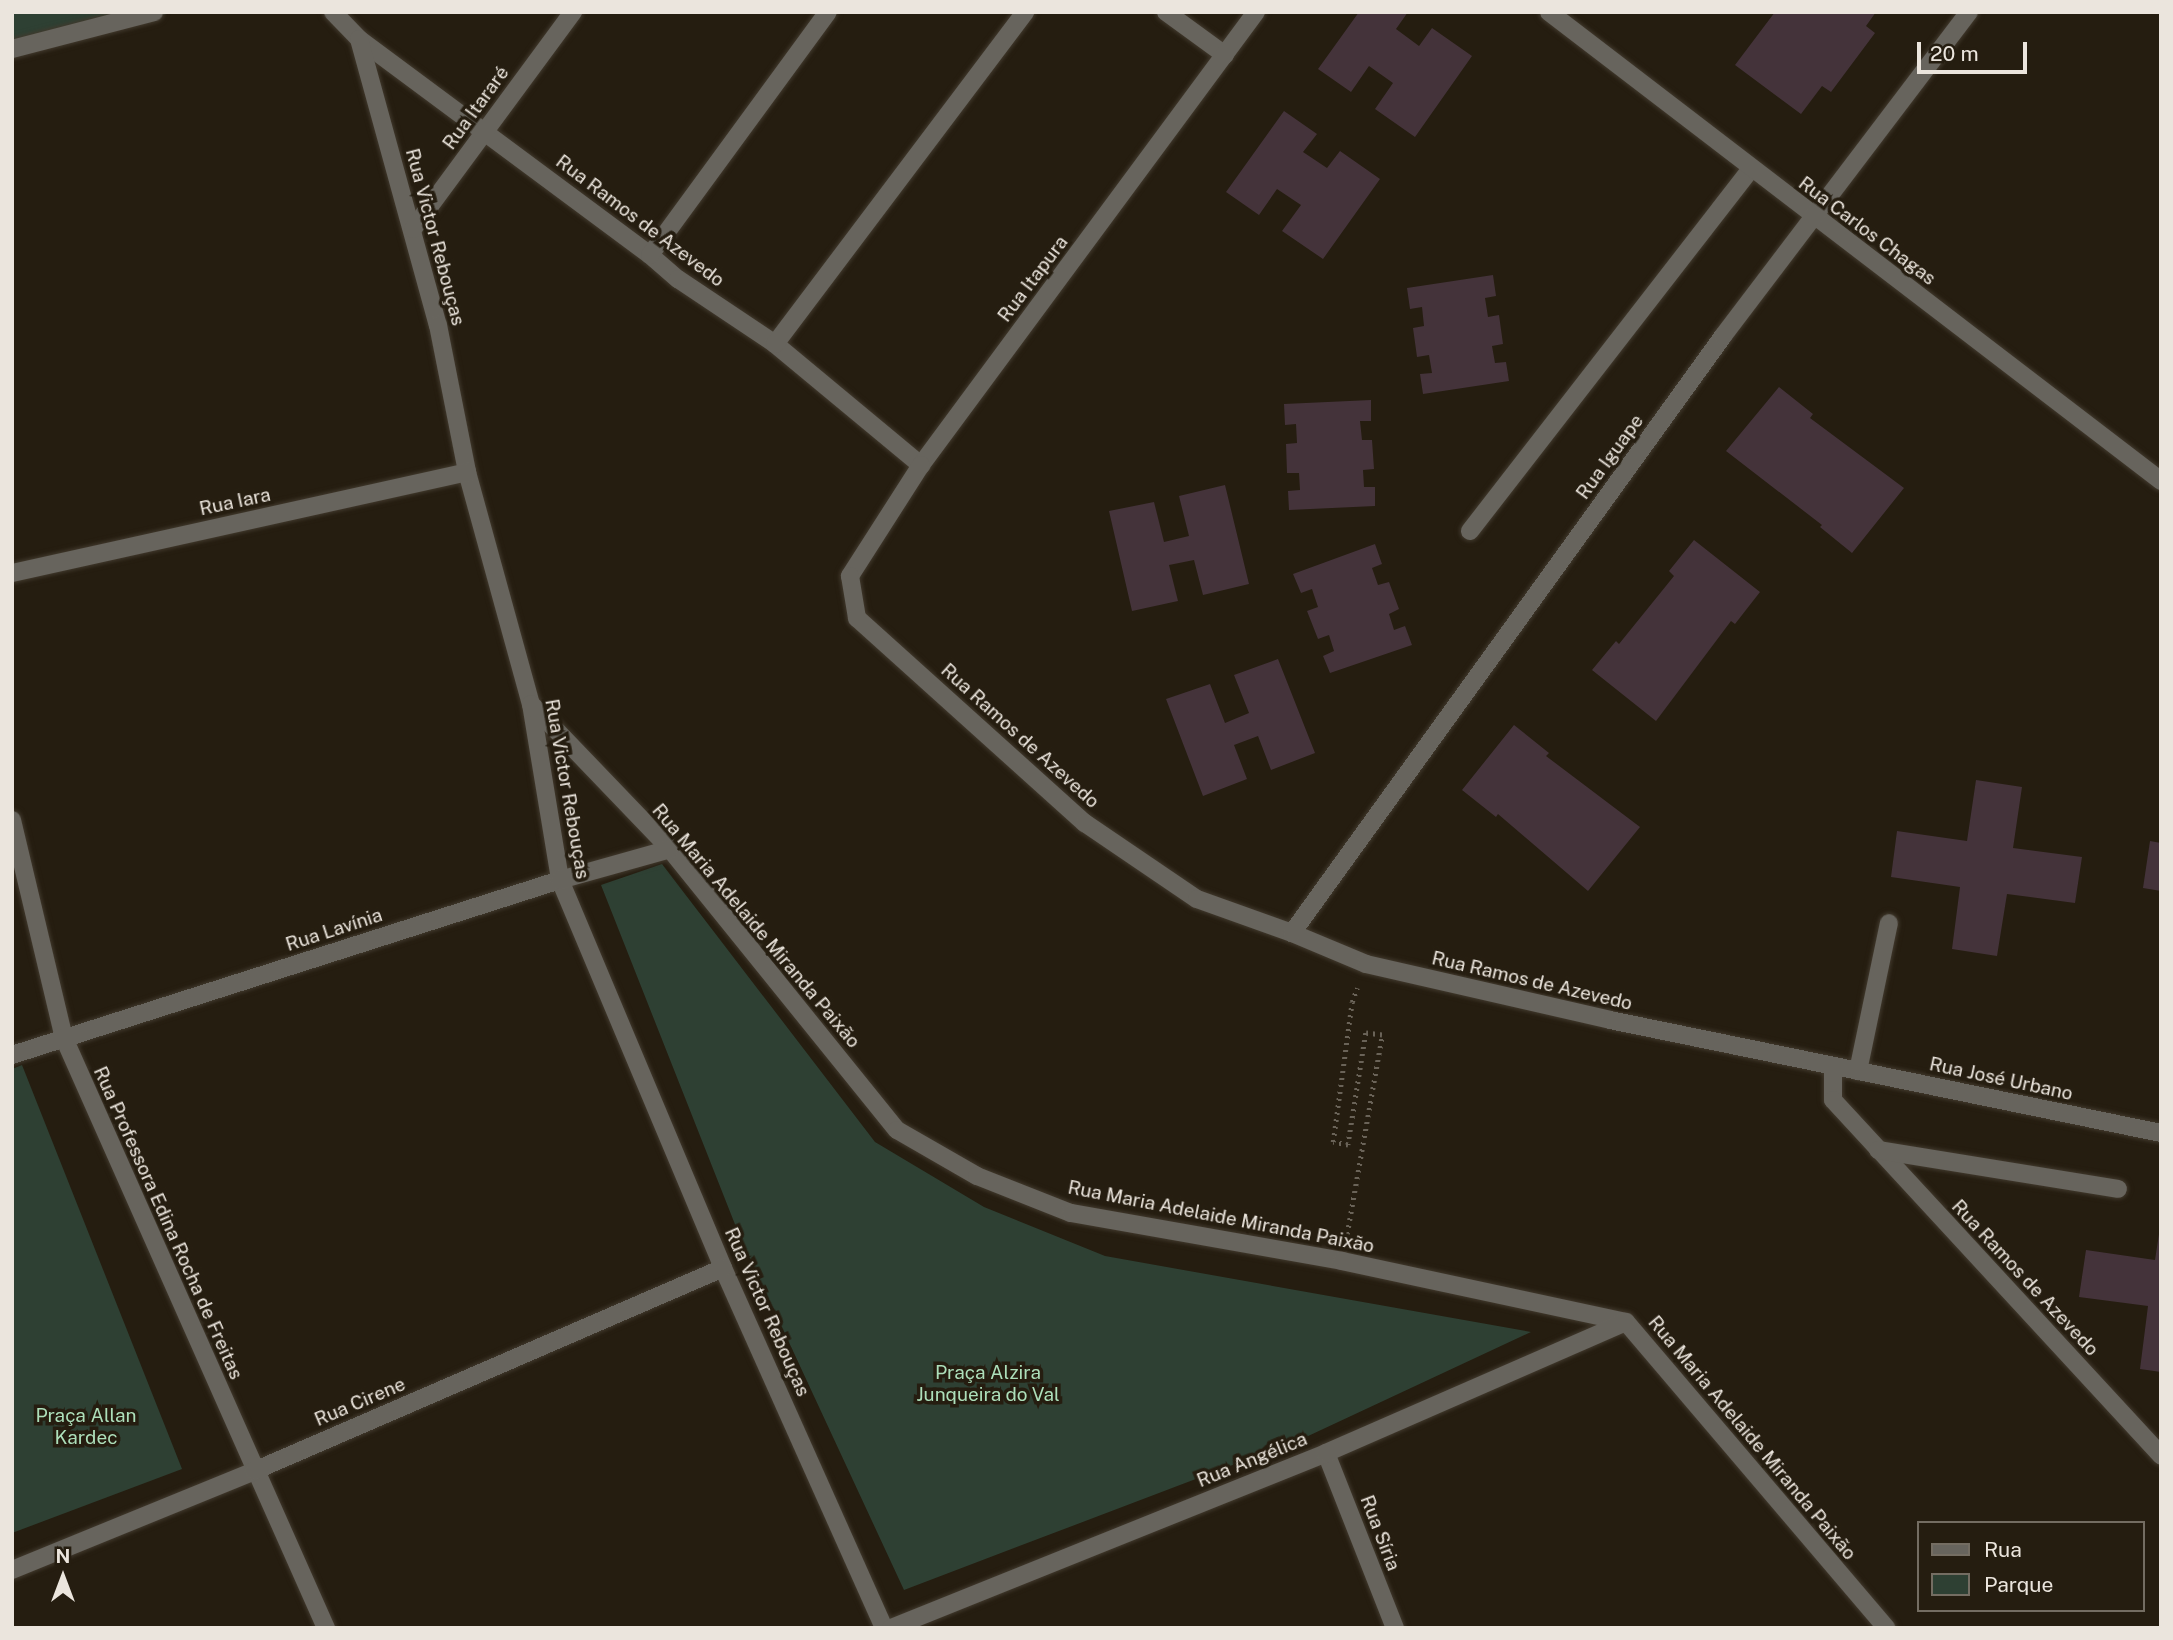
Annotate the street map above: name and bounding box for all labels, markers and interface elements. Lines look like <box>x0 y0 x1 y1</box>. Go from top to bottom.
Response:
scale bar <box>1921 28 2031 72</box>
text: 20 m <box>1930 41 1979 66</box>
street label: Rua Itararé <box>438 62 514 154</box>
street label: Rua Victor Rebouças <box>400 146 470 328</box>
street label: Rua Ramos de Azevedo <box>551 150 729 292</box>
street label: Rua Carlos Chagas <box>1794 172 1940 290</box>
street label: Rua Itapura <box>993 231 1073 327</box>
street label: Rua Iguape <box>1572 410 1648 504</box>
street label: Rua Iara <box>197 483 273 521</box>
street label: Rua Ramos de Azevedo <box>936 659 1104 813</box>
street label: Rua Victor Rebouças <box>540 697 594 881</box>
street label: Rua Maria Adelaide Miranda Paixão <box>647 799 865 1053</box>
street label: Rua Lavínia <box>283 904 385 956</box>
street label: Rua Ramos de Azevedo <box>1429 947 1635 1015</box>
street label: Rua José Urbano <box>1927 1053 2075 1105</box>
street label: Rua Professora Edina Rocha de Freitas <box>88 1063 248 1383</box>
street label: Rua Maria Adelaide Miranda Paixão <box>1066 1176 1376 1258</box>
street label: Rua Ramos de Azevedo <box>1947 1195 2103 1361</box>
street label: Rua Victor Rebouças <box>719 1224 815 1400</box>
street label: Rua Maria Adelaide Miranda Paixão <box>1643 1311 1861 1565</box>
park label: Praça Alzira Junqueira do Val <box>916 1362 1060 1406</box>
street label: Rua Cirene <box>311 1373 409 1431</box>
park label: Praça Allan Kardec <box>35 1405 137 1449</box>
street label: Rua Angélica <box>1194 1428 1310 1492</box>
street label: Rua Síria <box>1355 1492 1405 1574</box>
legend <box>1918 1521 2145 1612</box>
text: Rua <box>1984 1537 2022 1562</box>
north arrow <box>28 1542 98 1612</box>
text: N <box>56 1545 70 1567</box>
text: Parque <box>1984 1572 2053 1597</box>

